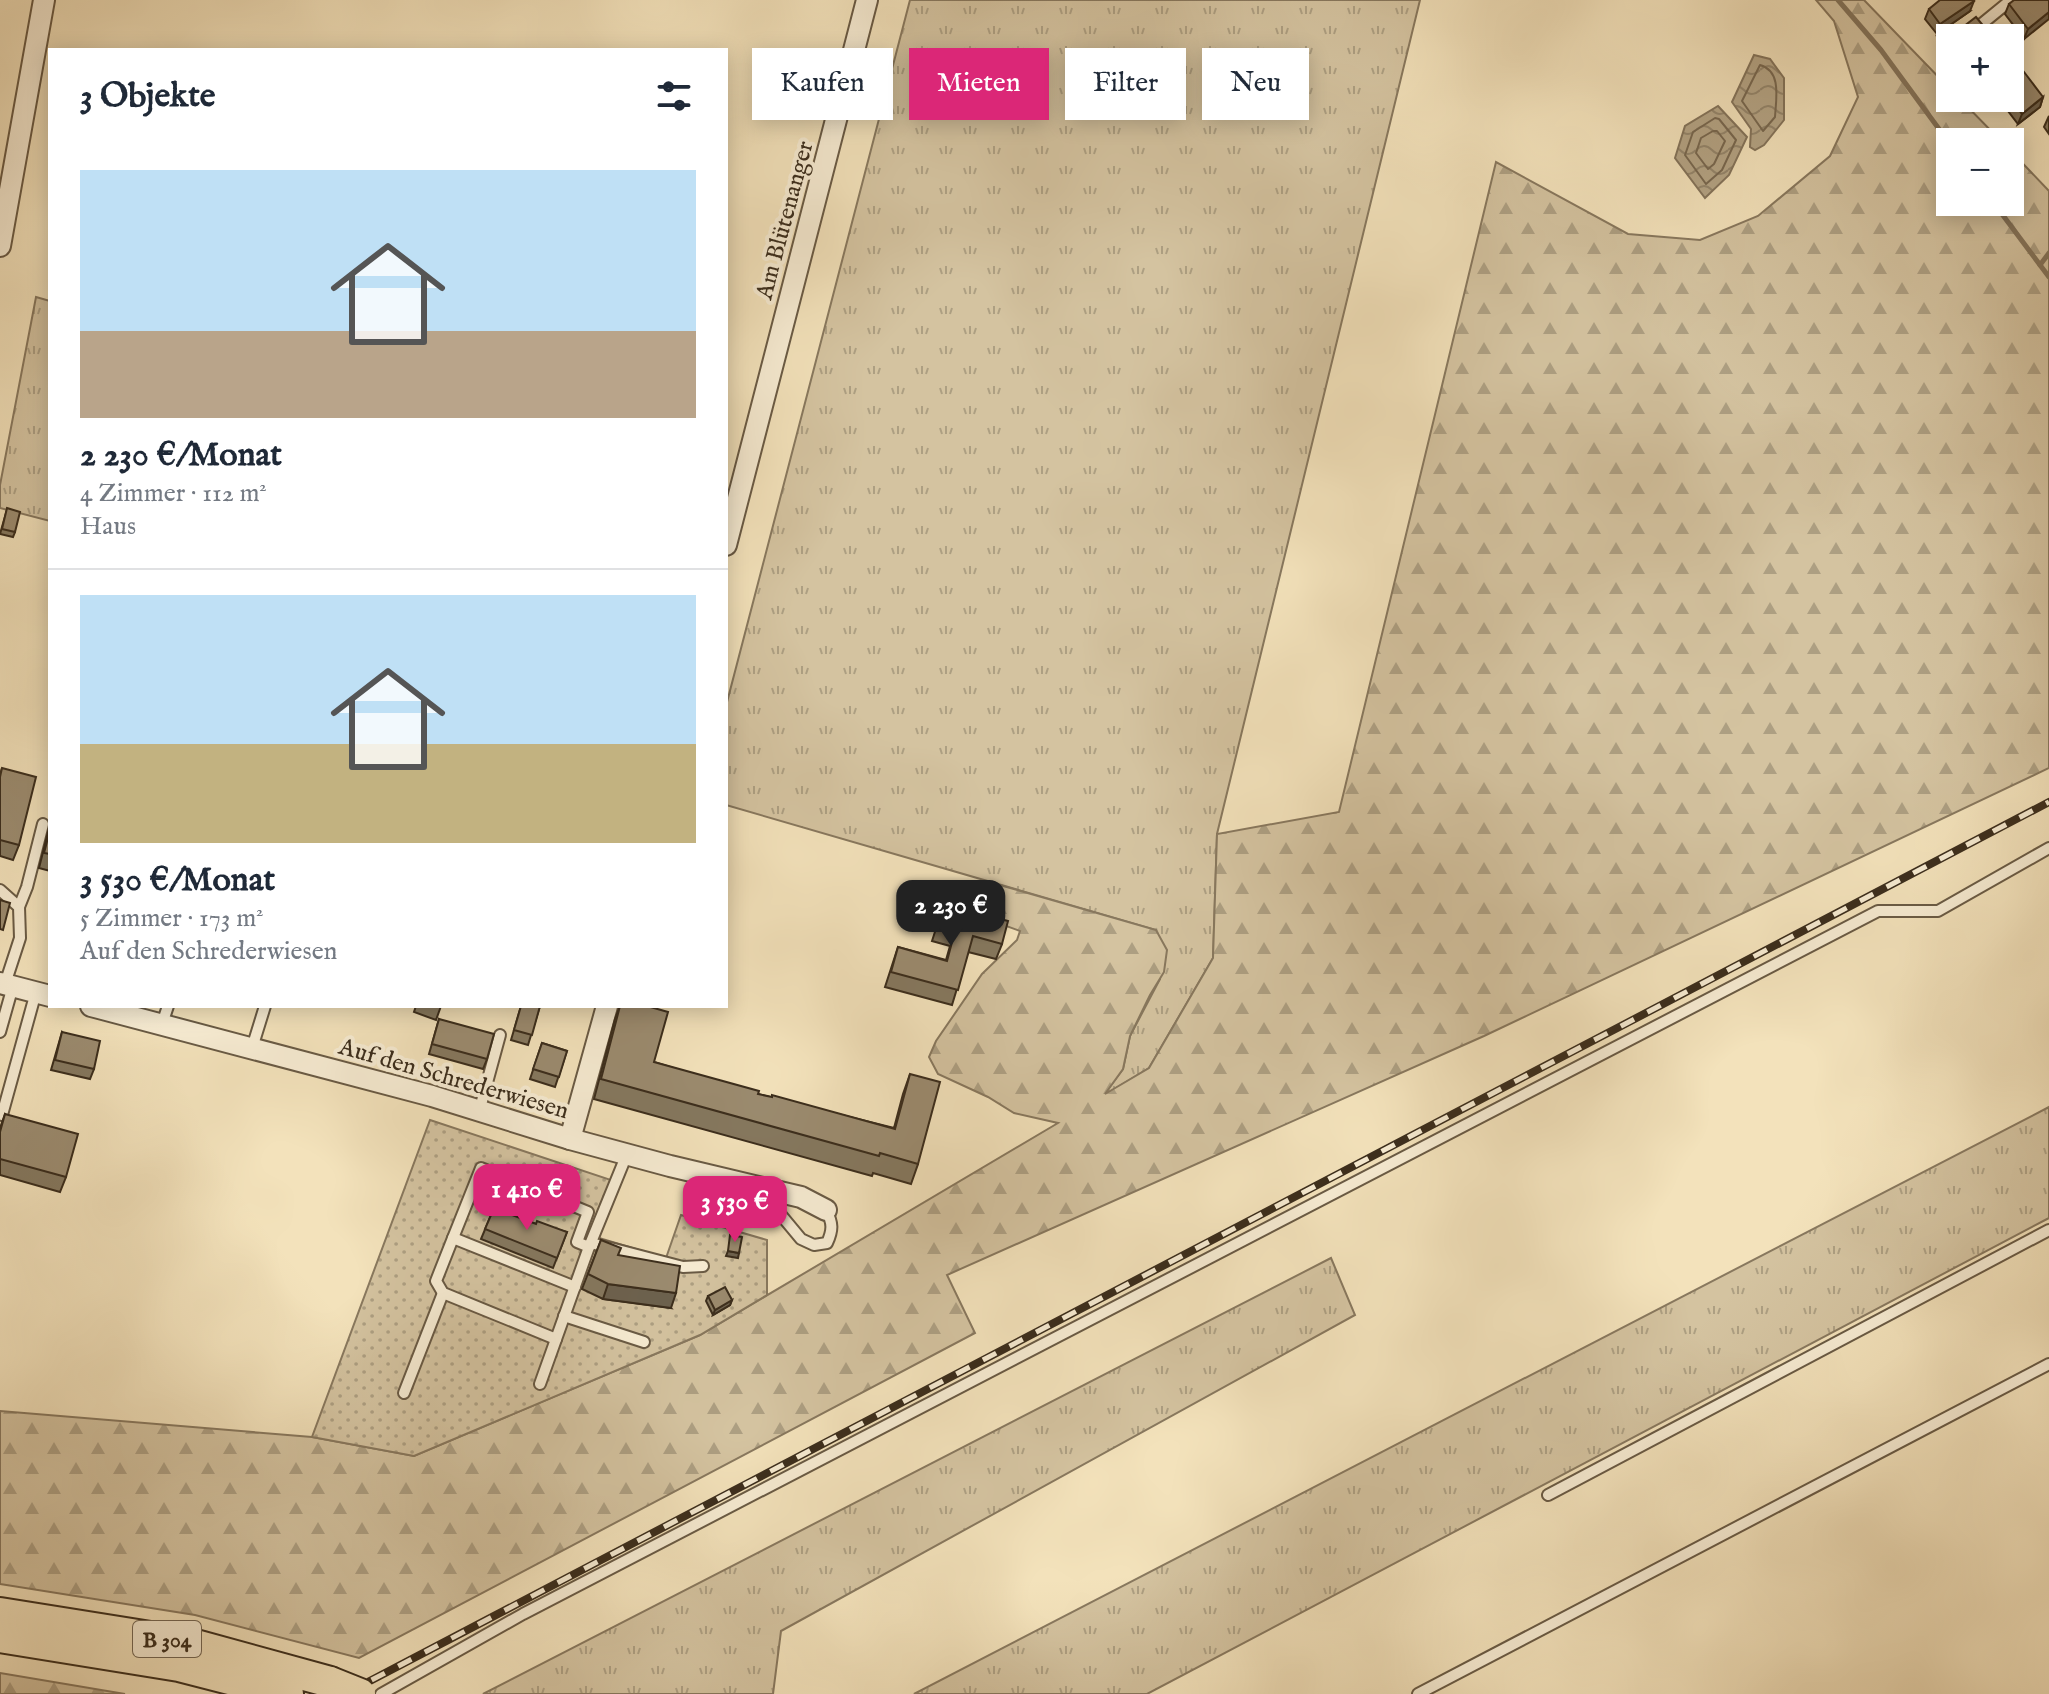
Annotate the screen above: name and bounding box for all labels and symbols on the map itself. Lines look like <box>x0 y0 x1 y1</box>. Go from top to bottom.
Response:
street label: Am Blütenanger <box>749 138 822 304</box>
pin: 2 230 € <box>877 880 1025 948</box>
street label: Auf den Schrederwiesen <box>334 1032 572 1127</box>
pin: 1 410 € <box>453 1164 601 1232</box>
pin: 3 530 € <box>661 1176 809 1244</box>
road number: B 304 <box>133 1621 201 1657</box>

